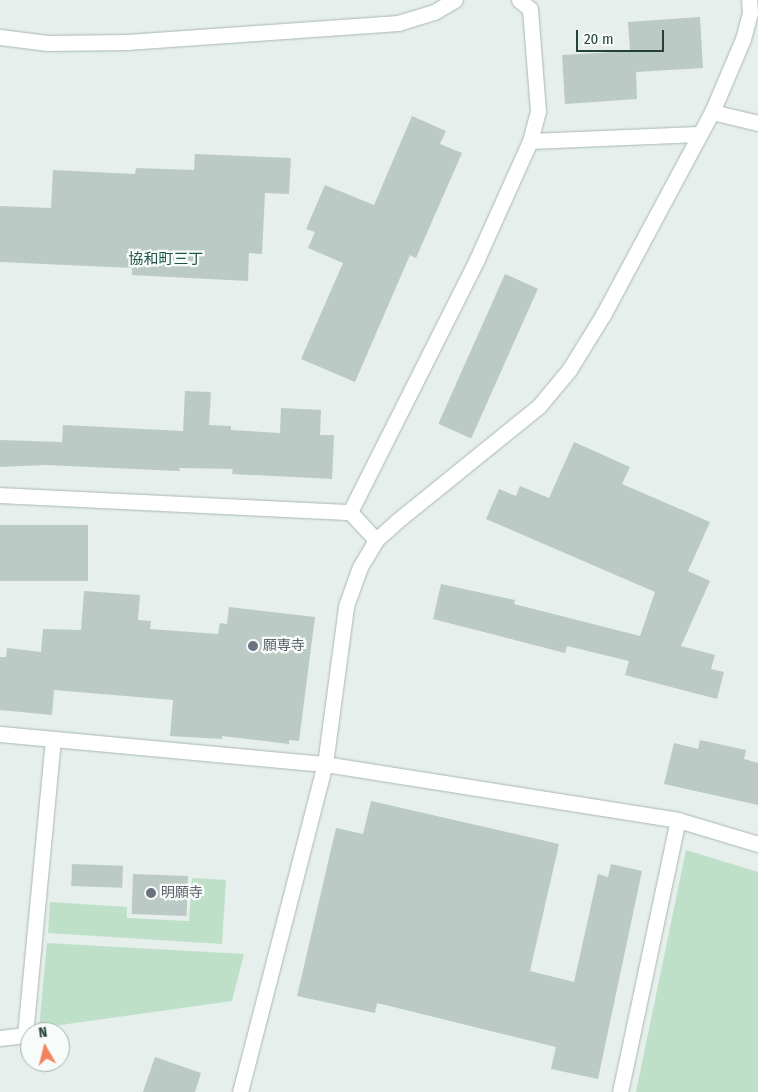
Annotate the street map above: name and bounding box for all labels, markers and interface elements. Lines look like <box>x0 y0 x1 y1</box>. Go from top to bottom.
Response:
scale bar <box>578 20 666 52</box>
text: 20 m <box>584 30 614 48</box>
district label: 協和町三丁 <box>129 251 203 269</box>
place label: 願専寺 <box>263 638 305 654</box>
marker: 願専寺 <box>247 640 259 652</box>
place label: 明願寺 <box>161 885 203 901</box>
marker: 明願寺 <box>145 887 157 899</box>
north arrow <box>20 1022 70 1072</box>
text: N <box>38 1024 48 1042</box>

